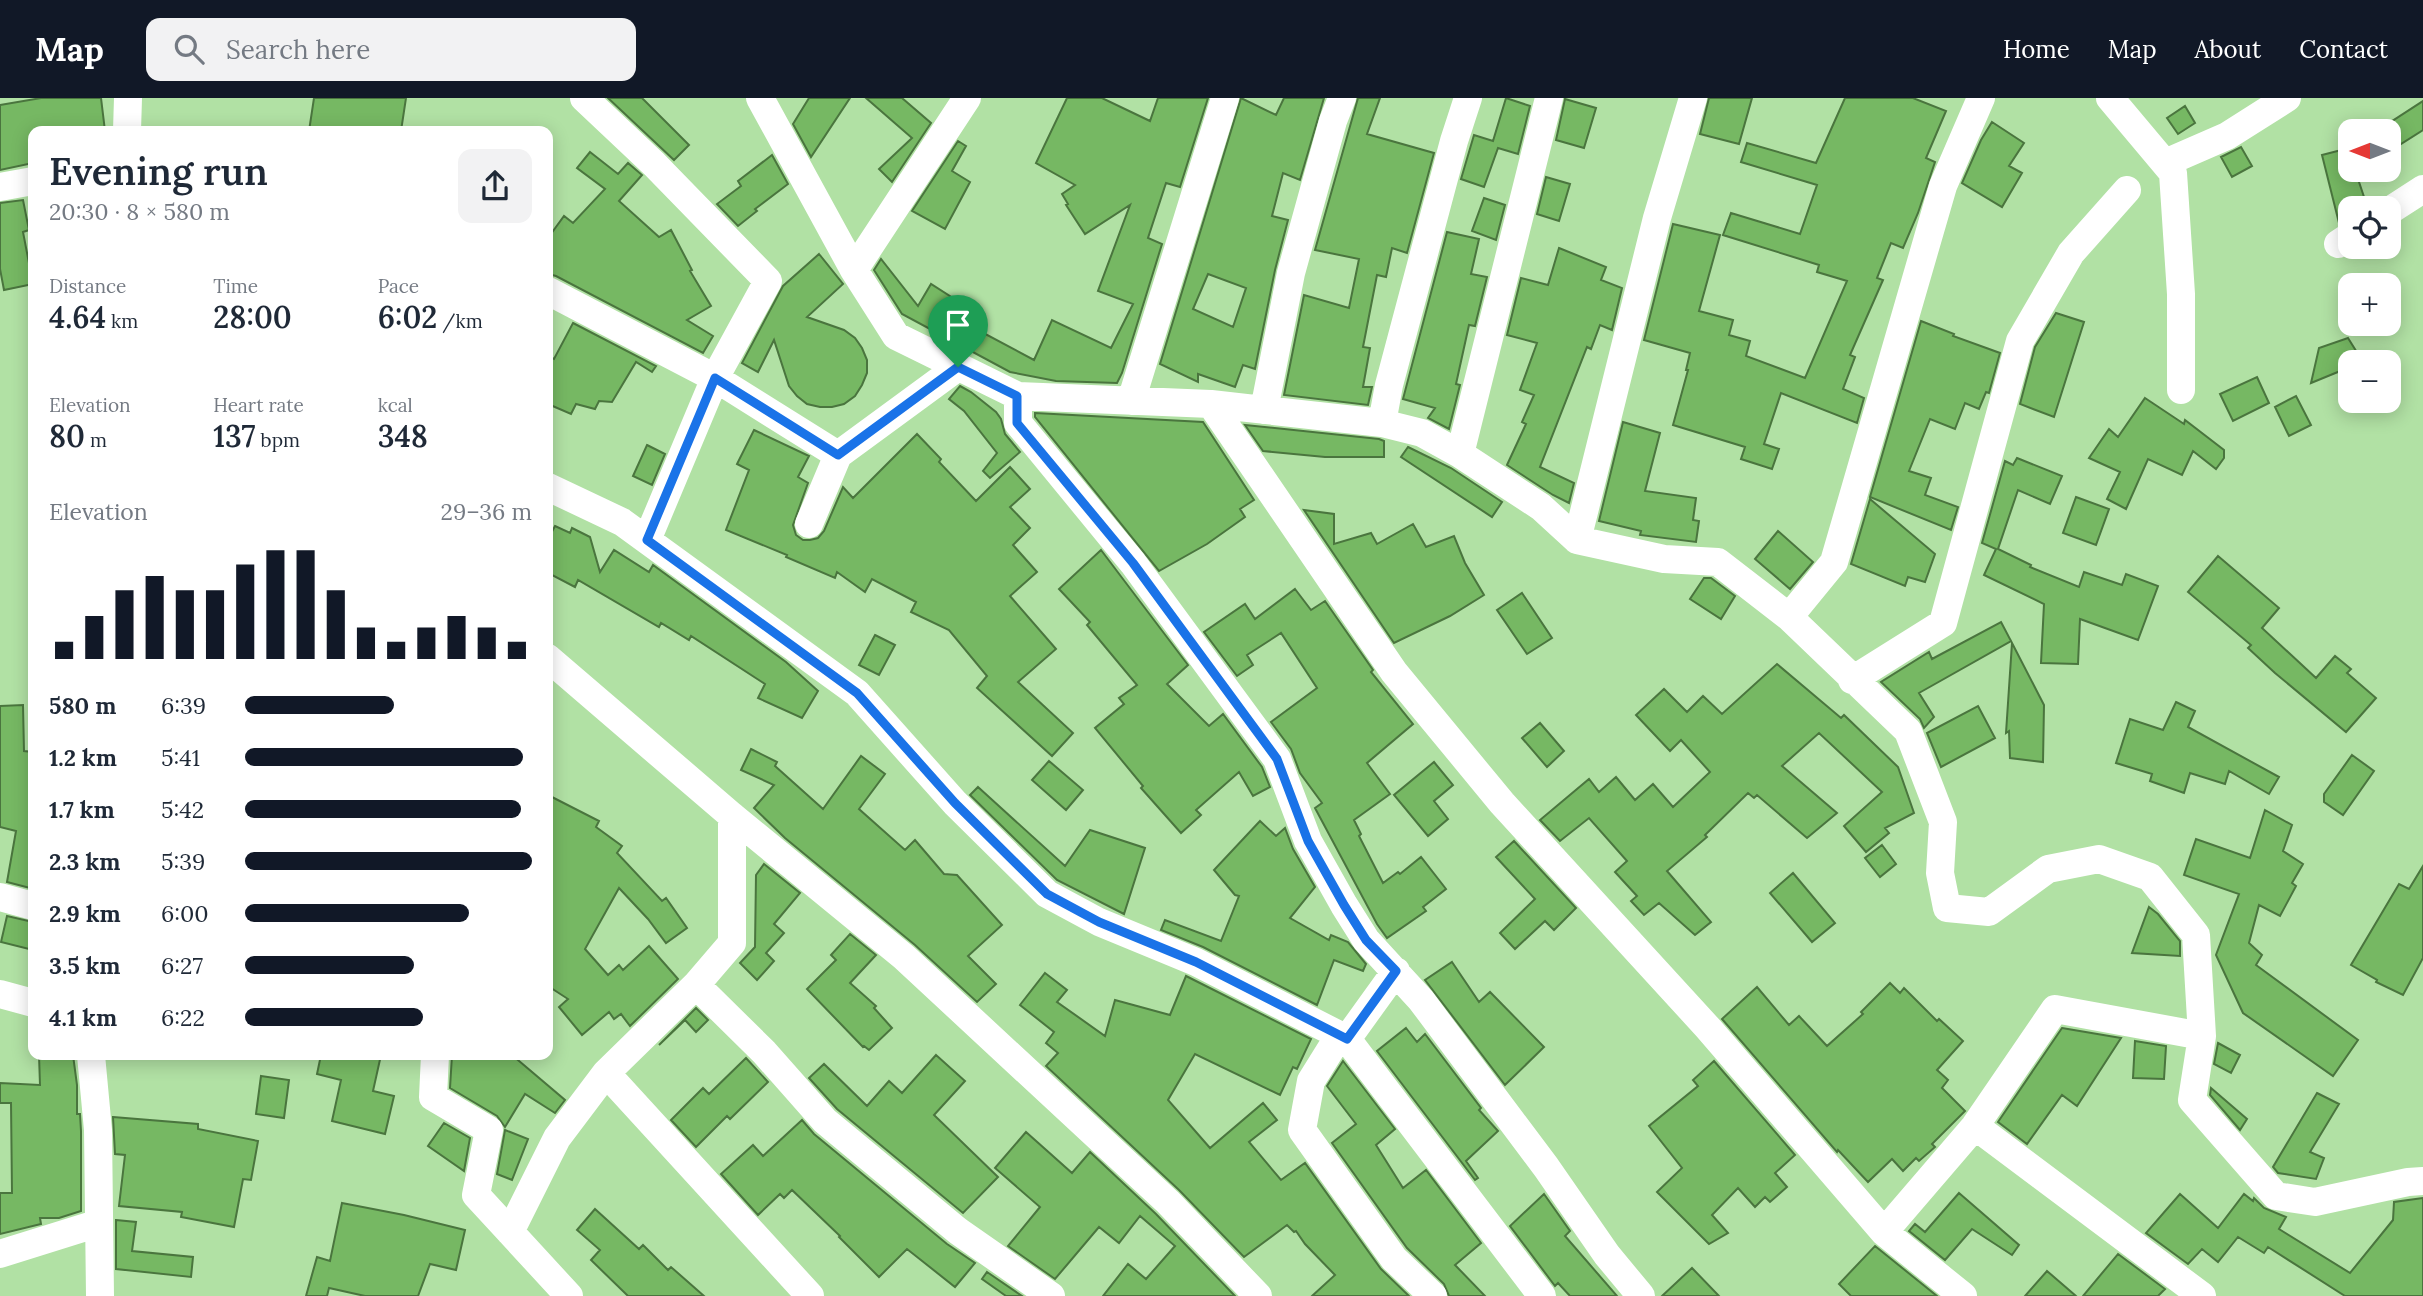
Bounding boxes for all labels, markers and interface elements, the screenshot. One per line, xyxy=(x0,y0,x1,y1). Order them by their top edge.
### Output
search box xyxy=(146,18,636,81)
text: Map xyxy=(35,28,104,70)
icon: search xyxy=(170,30,208,68)
text: Search here xyxy=(226,33,370,66)
text: Home xyxy=(2003,34,2070,65)
text: Map xyxy=(2108,34,2157,65)
text: About xyxy=(2195,34,2261,65)
text: Contact xyxy=(2299,34,2388,65)
north arrow xyxy=(2338,119,2401,182)
map controls xyxy=(2338,119,2401,413)
text: Evening run xyxy=(49,147,268,195)
button: share xyxy=(458,149,532,223)
button: locate xyxy=(2338,196,2401,259)
text: 20:30 · 8 × 580 m xyxy=(49,197,230,226)
button: + xyxy=(2338,273,2401,336)
text: Distance xyxy=(49,274,126,298)
text: Time xyxy=(213,274,258,298)
text: Pace xyxy=(378,274,419,298)
pin xyxy=(928,295,988,367)
text: 4.64 xyxy=(49,298,106,336)
text: 28:00 xyxy=(213,298,292,336)
text: 6:02 xyxy=(378,298,437,336)
icon: arrive xyxy=(939,306,977,344)
text: km xyxy=(106,309,138,333)
text: /km xyxy=(437,309,483,333)
button: − xyxy=(2338,350,2401,413)
text: Elevation xyxy=(49,393,131,417)
text: Heart rate xyxy=(213,393,304,417)
text: kcal xyxy=(378,393,413,417)
text: 80 xyxy=(49,417,85,455)
text: 137 xyxy=(213,417,256,455)
text: 348 xyxy=(378,417,428,455)
text: m xyxy=(85,428,107,452)
text: bpm xyxy=(256,428,300,452)
text: Elevation xyxy=(49,497,148,526)
text: 29–36 m xyxy=(441,497,532,526)
text: 580 m xyxy=(49,691,116,720)
text: 6:39 xyxy=(161,691,206,720)
text: 1.2 km xyxy=(49,743,117,772)
text: 5:41 xyxy=(161,743,200,772)
text: 1.7 km xyxy=(49,795,115,824)
text: 5:42 xyxy=(161,795,204,824)
text: 2.3 km xyxy=(49,847,120,876)
text: 5:39 xyxy=(161,847,205,876)
text: 2.9 km xyxy=(49,899,121,928)
text: 6:00 xyxy=(161,899,209,928)
text: 3.5 km xyxy=(49,951,121,980)
text: 6:27 xyxy=(161,951,203,980)
text: 4.1 km xyxy=(49,1003,117,1032)
text: 6:22 xyxy=(161,1003,205,1032)

